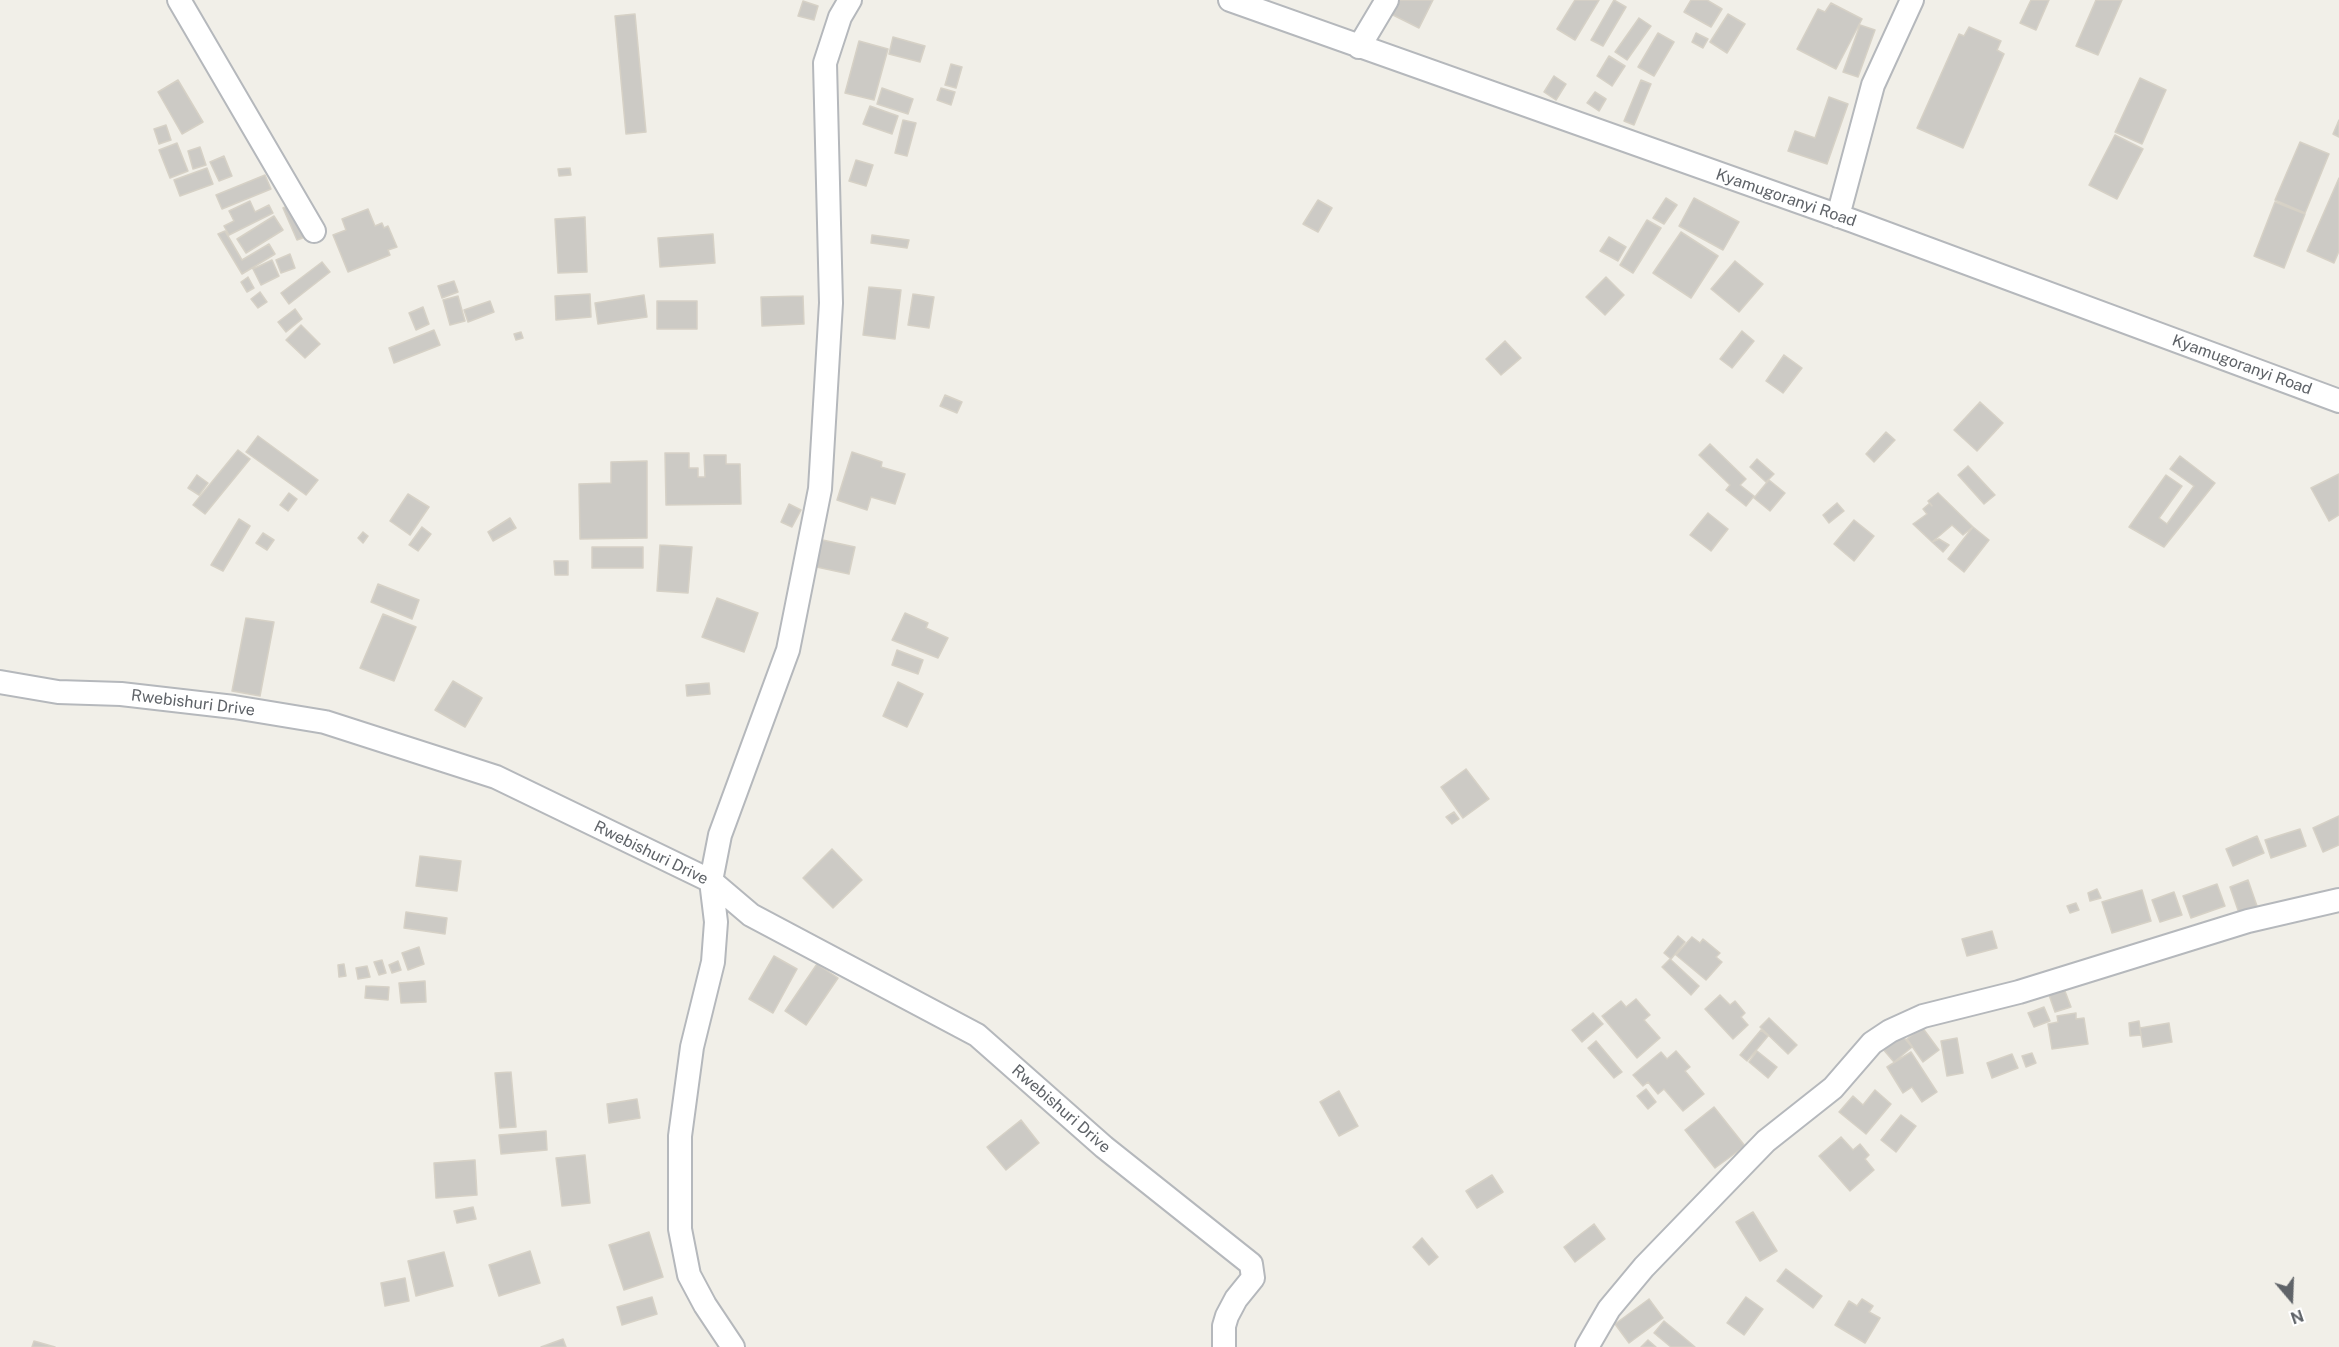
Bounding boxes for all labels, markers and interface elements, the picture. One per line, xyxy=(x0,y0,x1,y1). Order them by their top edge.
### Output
street label: Kyamugoranyi Road xyxy=(1713,165,1859,231)
street label: Kyamugoranyi Road xyxy=(2169,331,2315,399)
street label: Rwebishuri Drive xyxy=(130,686,256,720)
street label: Rwebishuri Drive xyxy=(591,817,711,889)
street label: Rwebishuri Drive xyxy=(1008,1061,1114,1157)
north arrow xyxy=(2261,1269,2321,1329)
text: N xyxy=(2288,1305,2306,1328)

